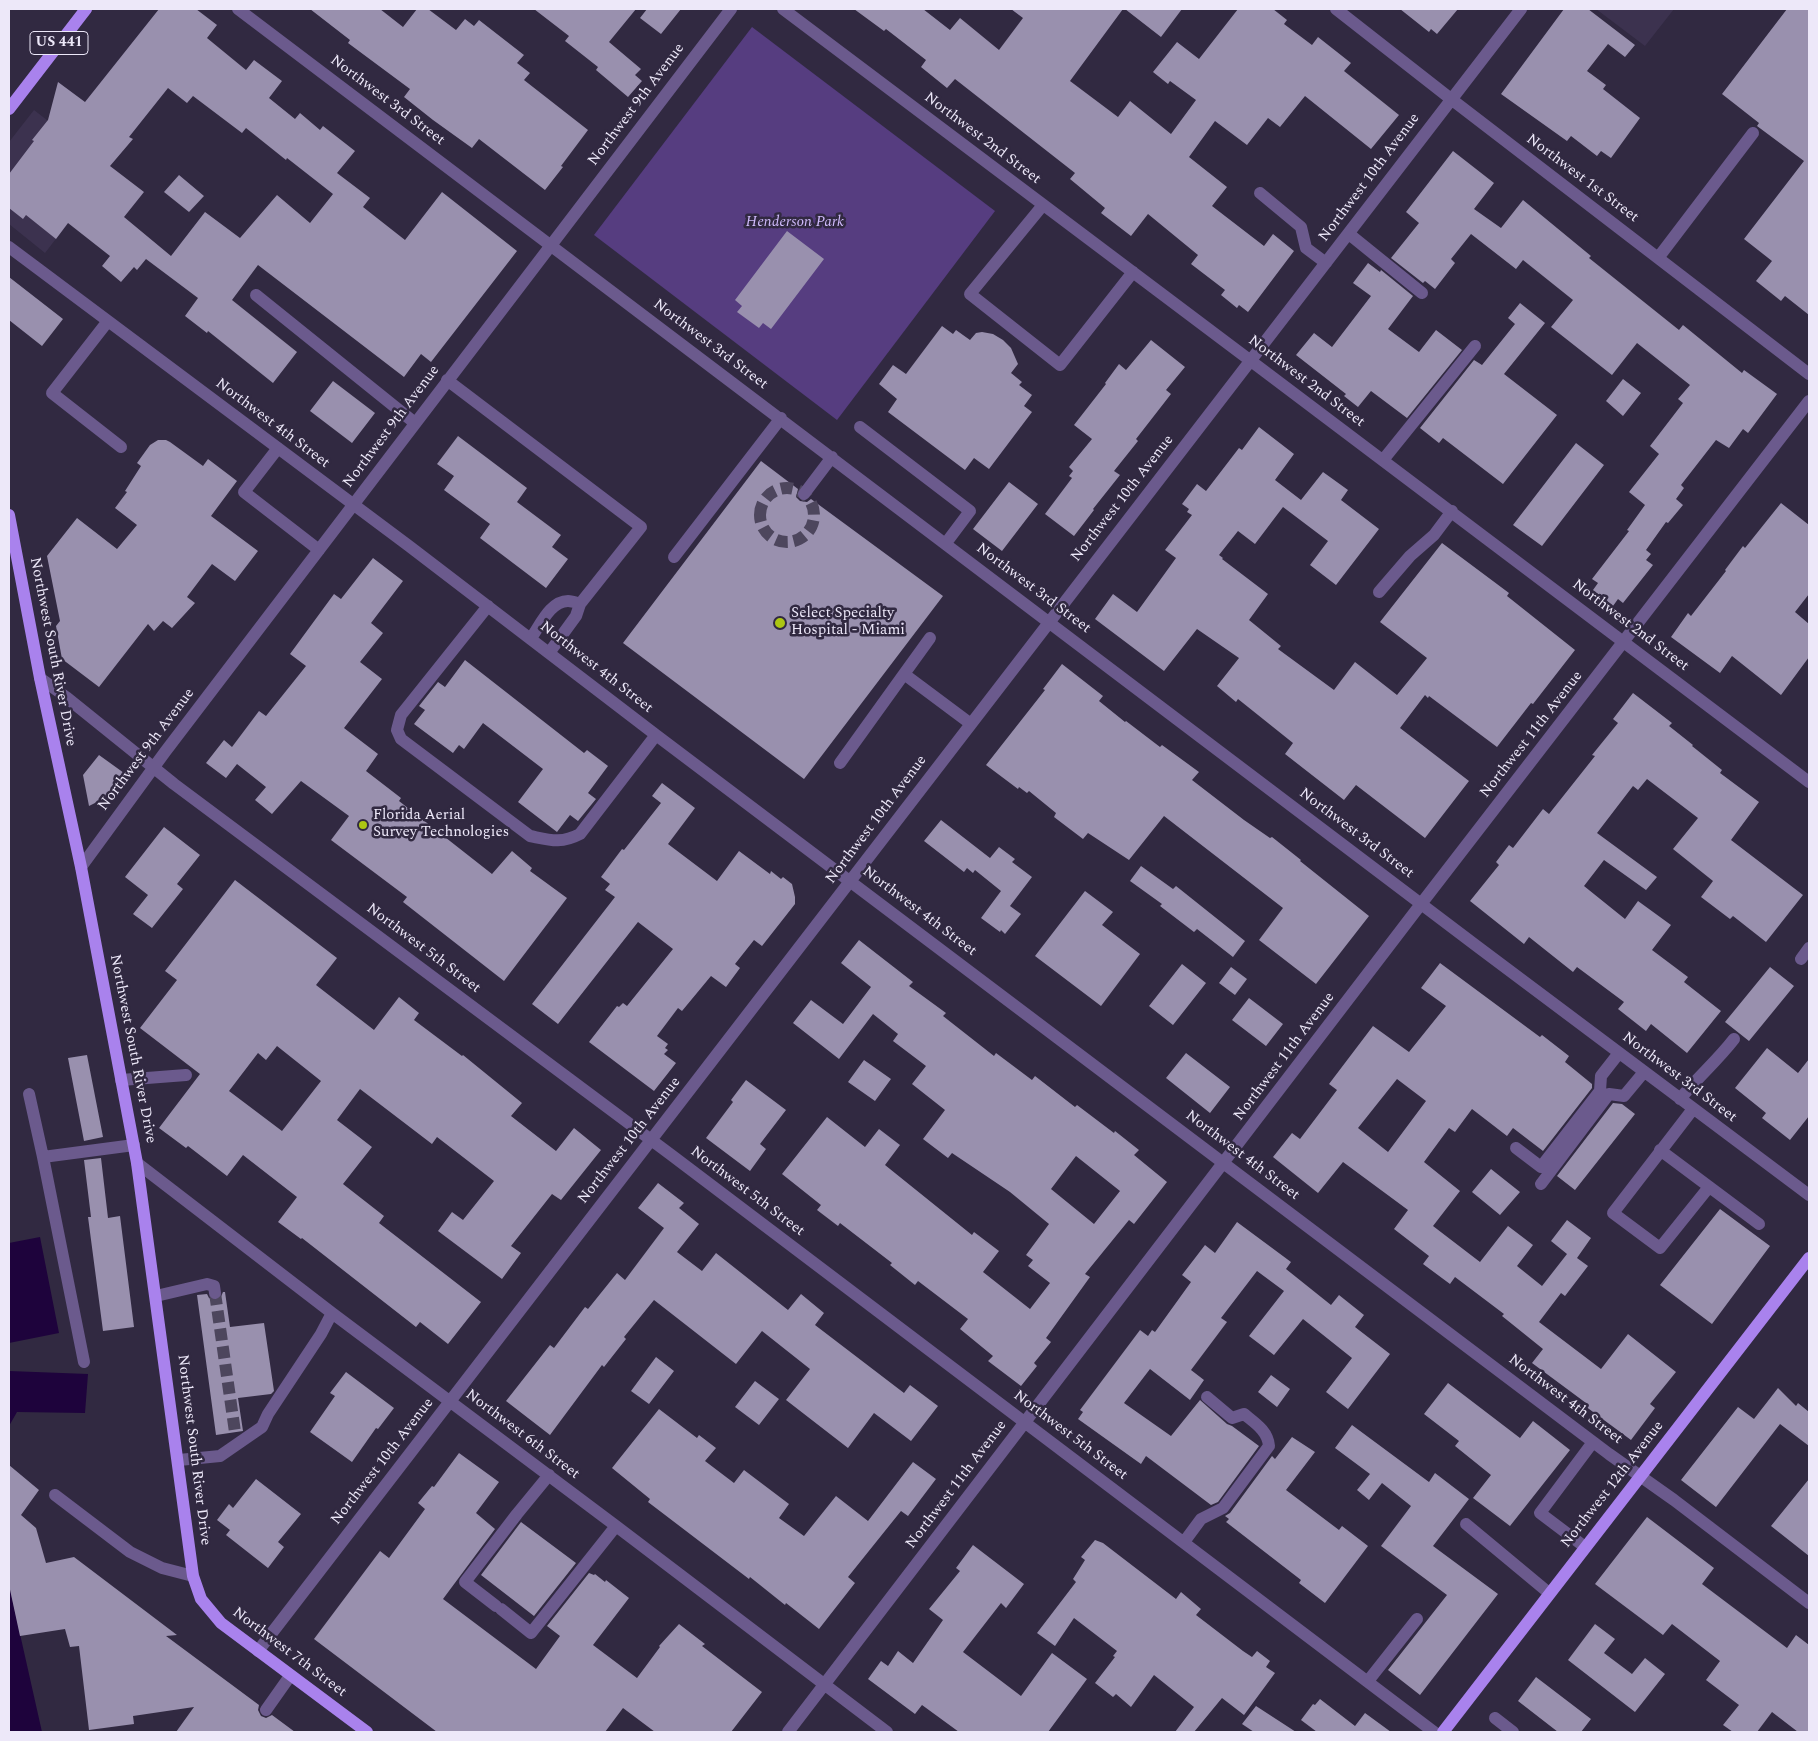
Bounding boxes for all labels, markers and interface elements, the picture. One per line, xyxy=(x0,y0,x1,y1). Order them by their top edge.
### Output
road number: US 441 xyxy=(30,32,88,54)
street label: Northwest 9th Avenue xyxy=(585,40,689,170)
street label: Northwest 3rd Street xyxy=(326,52,448,150)
street label: Northwest 2nd Street xyxy=(920,89,1044,189)
street label: Northwest 10th Avenue xyxy=(1316,110,1424,246)
street label: Northwest 1st Street xyxy=(1522,131,1642,227)
park label: Henderson Park xyxy=(746,214,844,232)
street label: Northwest 3rd Street xyxy=(649,296,771,394)
street label: Northwest 2nd Street xyxy=(1244,332,1368,432)
street label: Northwest 9th Avenue xyxy=(340,362,444,492)
street label: Northwest 4th Street xyxy=(211,375,333,473)
street label: Northwest 10th Avenue xyxy=(1068,432,1178,566)
street label: Northwest 3rd Street xyxy=(972,540,1094,638)
street label: Northwest South River Drive xyxy=(25,556,79,748)
street label: Northwest 2nd Street xyxy=(1568,576,1692,676)
place label: Select Specialty Hospital - Miami xyxy=(791,605,905,640)
marker: Select Specialty Hospital - Miami xyxy=(773,616,787,630)
street label: Northwest 4th Street xyxy=(536,618,656,718)
street label: Northwest 11th Avenue xyxy=(1477,668,1587,802)
street label: Northwest 9th Avenue xyxy=(95,685,199,815)
street label: Northwest 10th Avenue xyxy=(823,752,931,888)
street label: Northwest 3rd Street xyxy=(1295,785,1417,883)
place label: Florida Aerial Survey Technologies xyxy=(373,807,509,842)
marker: Florida Aerial Survey Technologies xyxy=(357,819,369,831)
street label: Northwest 4th Street xyxy=(858,863,980,961)
street label: Northwest 5th Street xyxy=(362,900,484,998)
street label: Northwest South River Drive xyxy=(105,953,159,1145)
street label: Northwest 11th Avenue xyxy=(1231,989,1339,1125)
street label: Northwest 3rd Street xyxy=(1618,1029,1740,1127)
street label: Northwest 10th Avenue xyxy=(575,1074,685,1208)
street label: Northwest 4th Street xyxy=(1181,1107,1303,1205)
street label: Northwest 5th Street xyxy=(686,1143,808,1241)
street label: Northwest 4th Street xyxy=(1504,1351,1626,1449)
street label: Northwest South River Drive xyxy=(172,1354,214,1546)
street label: Northwest 6th Street xyxy=(461,1386,583,1484)
street label: Northwest 5th Street xyxy=(1009,1387,1131,1485)
street label: Northwest 10th Avenue xyxy=(328,1395,438,1529)
street label: Northwest 11th Avenue xyxy=(903,1417,1011,1553)
street label: Northwest 12th Avenue xyxy=(1558,1418,1668,1552)
street label: Northwest 7th Street xyxy=(228,1604,350,1702)

